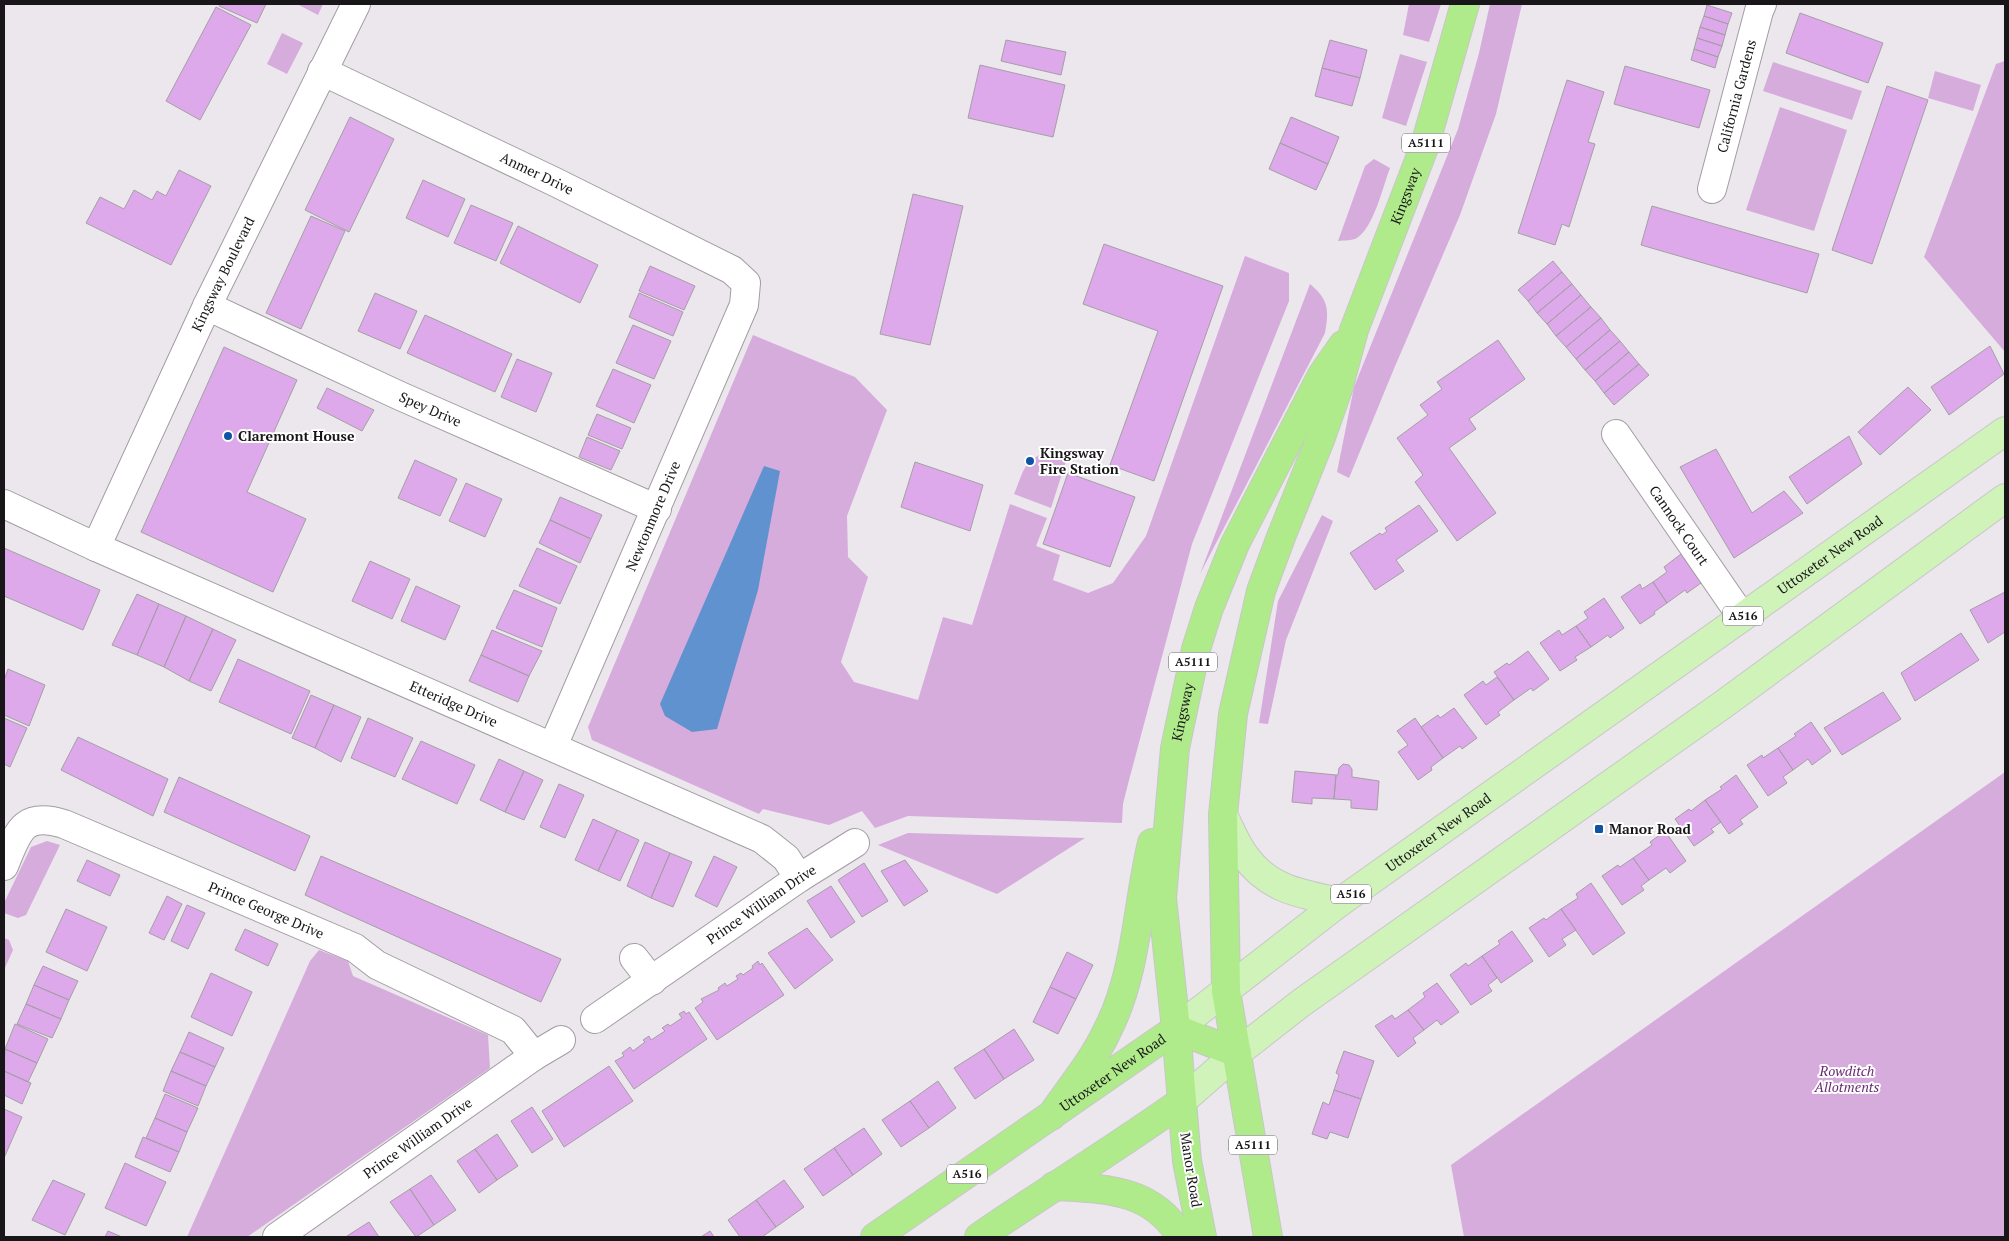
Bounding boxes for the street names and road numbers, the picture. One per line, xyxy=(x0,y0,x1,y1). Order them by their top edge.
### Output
street label: California Gardens xyxy=(1712,37,1760,155)
road number: A5111 xyxy=(1402,134,1450,152)
street label: Anmer Drive xyxy=(497,147,577,199)
street label: Kingsway xyxy=(1385,164,1425,227)
street label: Kingsway Boulevard xyxy=(187,213,259,334)
street label: Spey Drive xyxy=(396,387,465,431)
street label: Newtonmore Drive xyxy=(621,458,684,574)
street label: Cannock Court xyxy=(1645,482,1714,569)
street label: Uttoxeter New Road xyxy=(1773,511,1886,598)
road number: A516 xyxy=(1723,606,1763,626)
road number: A5111 xyxy=(1169,652,1217,672)
street label: Etteridge Drive xyxy=(407,676,501,731)
street label: Kingsway xyxy=(1167,680,1198,743)
street label: Uttoxeter New Road xyxy=(1382,788,1495,876)
street label: Prince William Drive xyxy=(702,860,819,948)
street label: Prince George Drive xyxy=(206,877,327,943)
road number: A516 xyxy=(1331,884,1371,904)
street label: Uttoxeter New Road xyxy=(1056,1029,1169,1116)
street label: Prince William Drive xyxy=(359,1093,476,1182)
street label: Manor Road xyxy=(1176,1131,1207,1209)
road number: A5111 xyxy=(1229,1136,1277,1154)
road number: A516 xyxy=(947,1164,987,1184)

